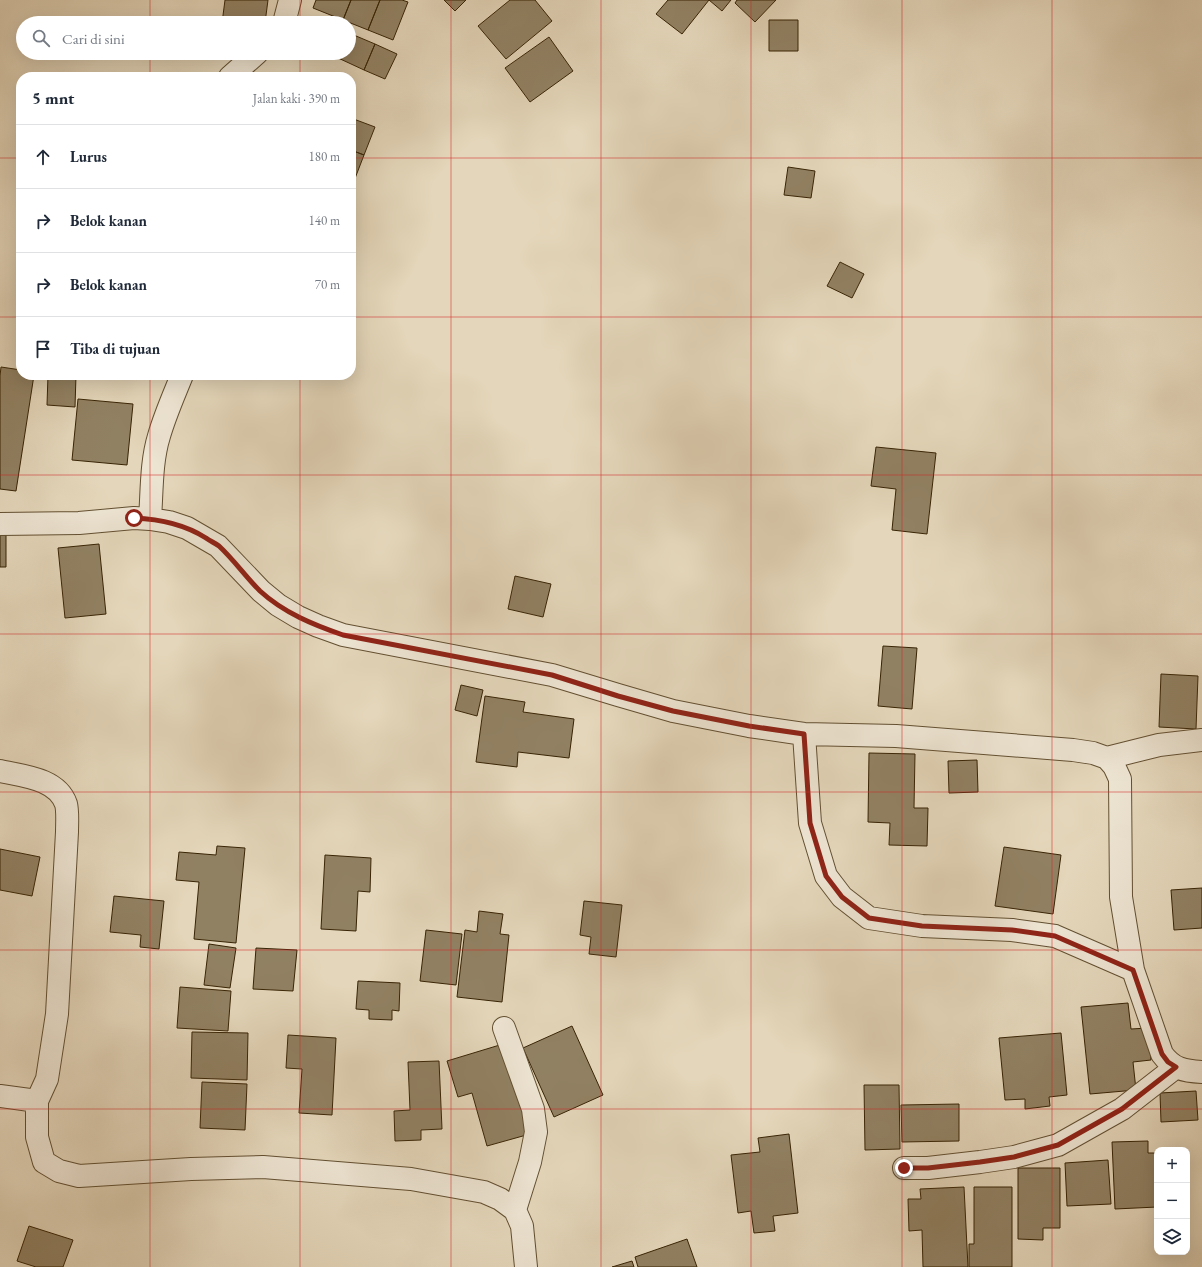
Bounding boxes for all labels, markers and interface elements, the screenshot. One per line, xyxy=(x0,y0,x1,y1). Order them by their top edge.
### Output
search box xyxy=(16,16,356,60)
icon: search xyxy=(30,27,52,49)
text: Cari di sini xyxy=(62,29,125,48)
text: 5 mnt xyxy=(32,87,74,109)
text: Jalan kaki · 390 m xyxy=(253,90,340,107)
icon: ahead xyxy=(32,146,54,168)
text: Lurus xyxy=(70,147,107,166)
text: 180 m xyxy=(309,148,340,165)
icon: right xyxy=(32,210,54,232)
text: Belok kanan xyxy=(70,211,147,230)
text: 140 m xyxy=(309,212,340,229)
icon: right xyxy=(32,274,54,296)
text: Belok kanan xyxy=(70,275,147,294)
text: 70 m xyxy=(315,276,340,293)
icon: arrive xyxy=(32,338,54,360)
text: Tiba di tujuan xyxy=(70,339,160,358)
route start xyxy=(125,509,143,527)
map controls xyxy=(1154,1147,1190,1255)
button: + xyxy=(1154,1147,1190,1183)
route end xyxy=(895,1159,913,1177)
button: − xyxy=(1154,1183,1190,1219)
button: layers xyxy=(1154,1219,1190,1255)

